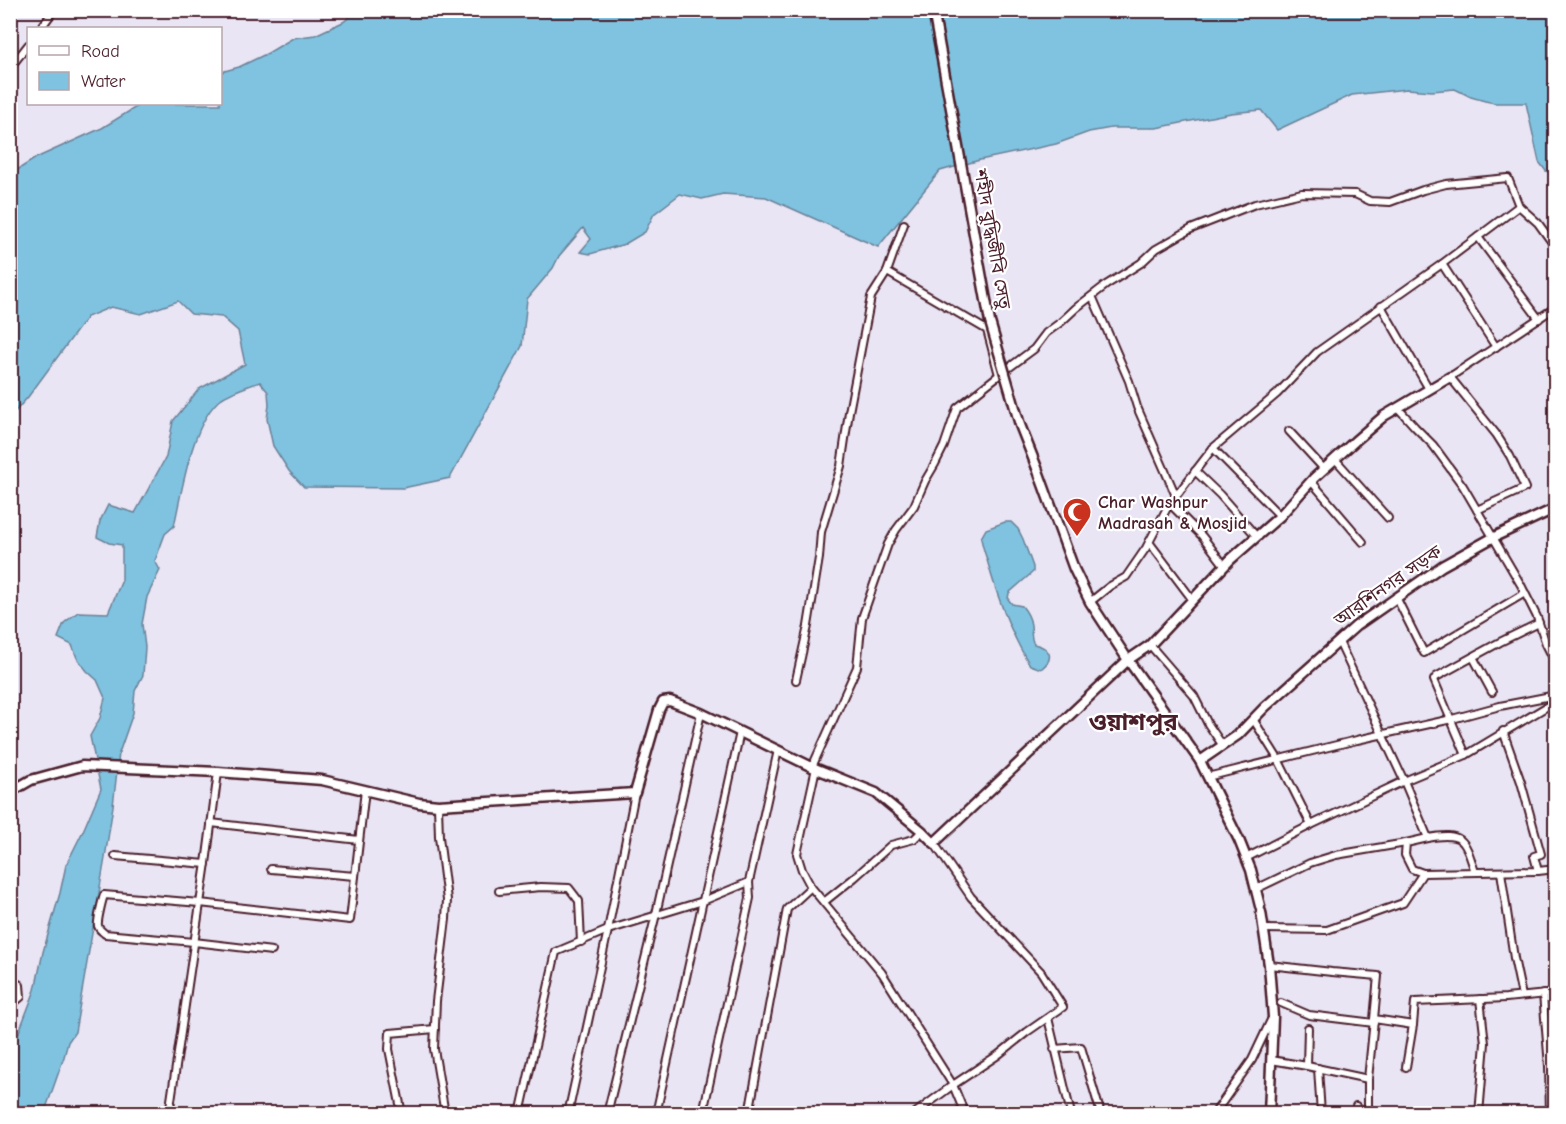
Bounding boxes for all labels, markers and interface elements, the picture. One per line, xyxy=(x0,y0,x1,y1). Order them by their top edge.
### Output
legend xyxy=(27,27,222,105)
text: Road xyxy=(81,41,120,62)
text: Water xyxy=(81,71,126,92)
street label: শহীদ বুদ্ধিজীবি সেতু xyxy=(969,166,1015,311)
place label: Char Washpur Madrasah & Mosjid xyxy=(1098,492,1247,534)
mosque icon: Char Washpur Madrasah & Mosjid xyxy=(1061,496,1093,538)
street label: আরশিনগর সড়ক xyxy=(1329,541,1446,631)
district label: ওয়াশপুর xyxy=(1088,708,1178,736)

